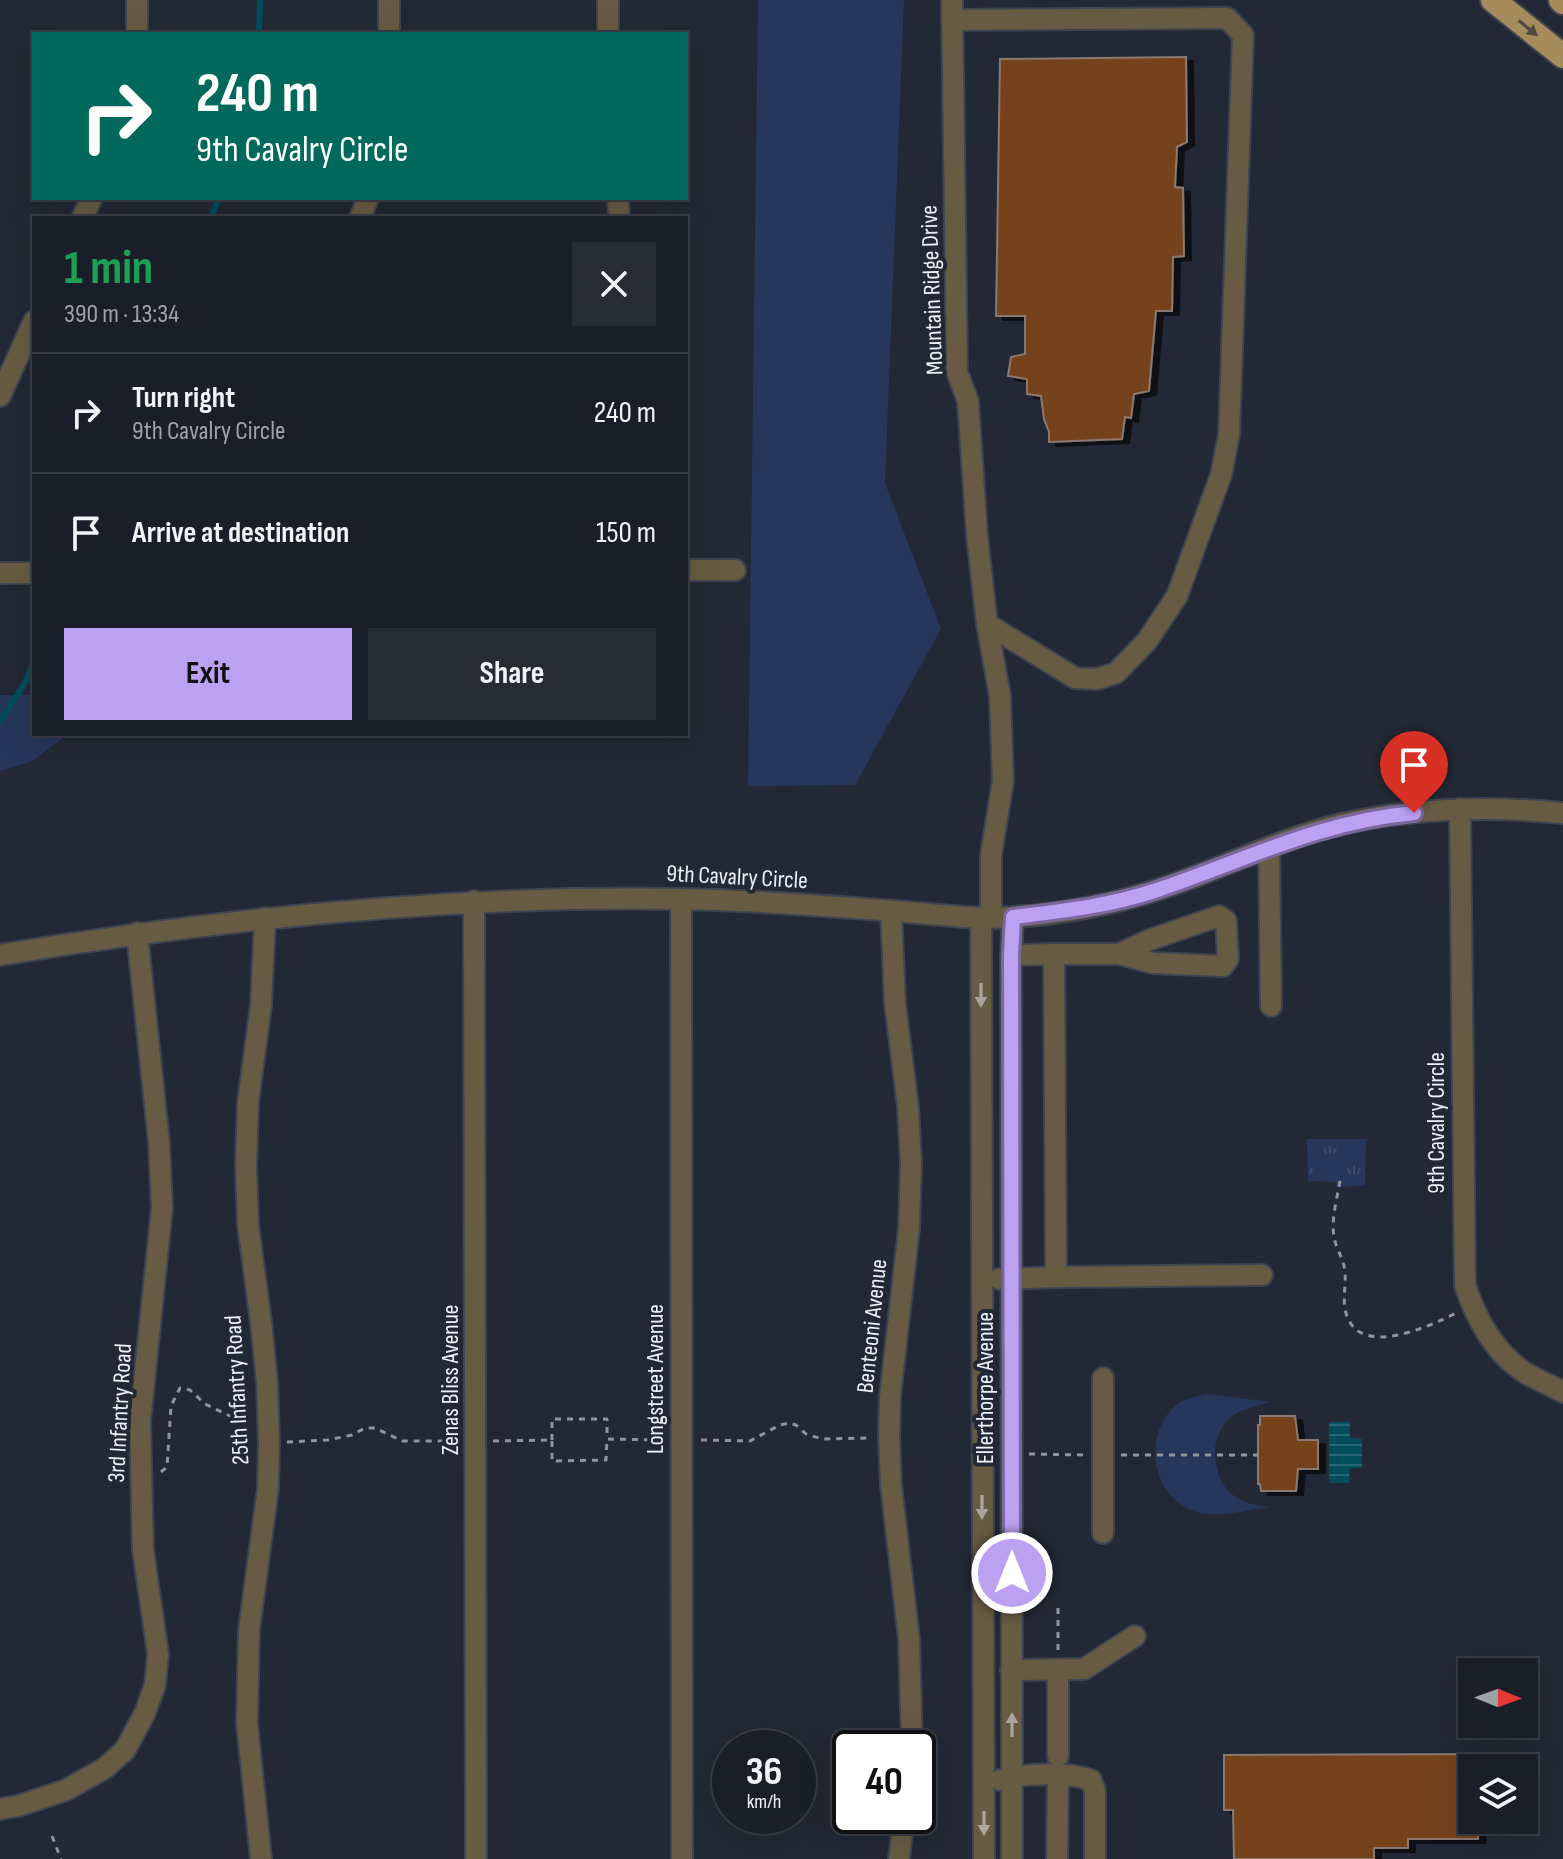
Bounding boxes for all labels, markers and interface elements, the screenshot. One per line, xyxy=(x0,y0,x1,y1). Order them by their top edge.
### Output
one-way arrow xyxy=(1518,20,1538,36)
text: 240 m xyxy=(196,61,319,128)
icon: right xyxy=(64,64,168,168)
text: 9th Cavalry Circle xyxy=(196,129,408,172)
street label: Mountain Ridge Drive xyxy=(915,204,949,376)
text: 1 min xyxy=(64,240,153,297)
button: close xyxy=(572,242,656,326)
text: 390 m · 13:34 xyxy=(64,299,179,330)
text: Turn right xyxy=(132,380,235,416)
icon: right xyxy=(64,391,108,435)
text: 240 m xyxy=(594,395,656,431)
text: 9th Cavalry Circle xyxy=(132,416,285,447)
icon: arrive xyxy=(64,511,108,555)
text: Arrive at destination xyxy=(132,515,349,551)
text: 150 m xyxy=(596,515,656,551)
button: Exit xyxy=(64,628,352,720)
button: Share xyxy=(368,628,656,720)
pin xyxy=(1380,731,1448,813)
icon: arrive xyxy=(1392,743,1436,787)
street label: 9th Cavalry Circle xyxy=(666,859,808,895)
one-way arrow xyxy=(975,983,987,1008)
street label: 9th Cavalry Circle xyxy=(1422,1052,1451,1194)
street label: Benteoni Avenue xyxy=(851,1257,893,1395)
street label: Longstreet Avenue xyxy=(641,1304,670,1454)
street label: Zenas Bliss Avenue xyxy=(436,1305,465,1455)
street label: Ellerthorpe Avenue xyxy=(971,1312,1000,1464)
street label: 25th Infantry Road xyxy=(219,1314,255,1466)
street label: 3rd Infantry Road xyxy=(102,1343,138,1483)
one-way arrow xyxy=(976,1495,989,1520)
position arrow xyxy=(970,1531,1054,1615)
north arrow xyxy=(1458,1658,1538,1738)
map controls xyxy=(1458,1658,1538,1834)
one-way arrow xyxy=(1006,1712,1018,1737)
speed limit sign: 40 xyxy=(832,1730,936,1834)
text: 36 xyxy=(746,1748,782,1796)
button: layers xyxy=(1458,1754,1538,1834)
text: km/h xyxy=(747,1790,781,1814)
one-way arrow xyxy=(978,1811,990,1836)

